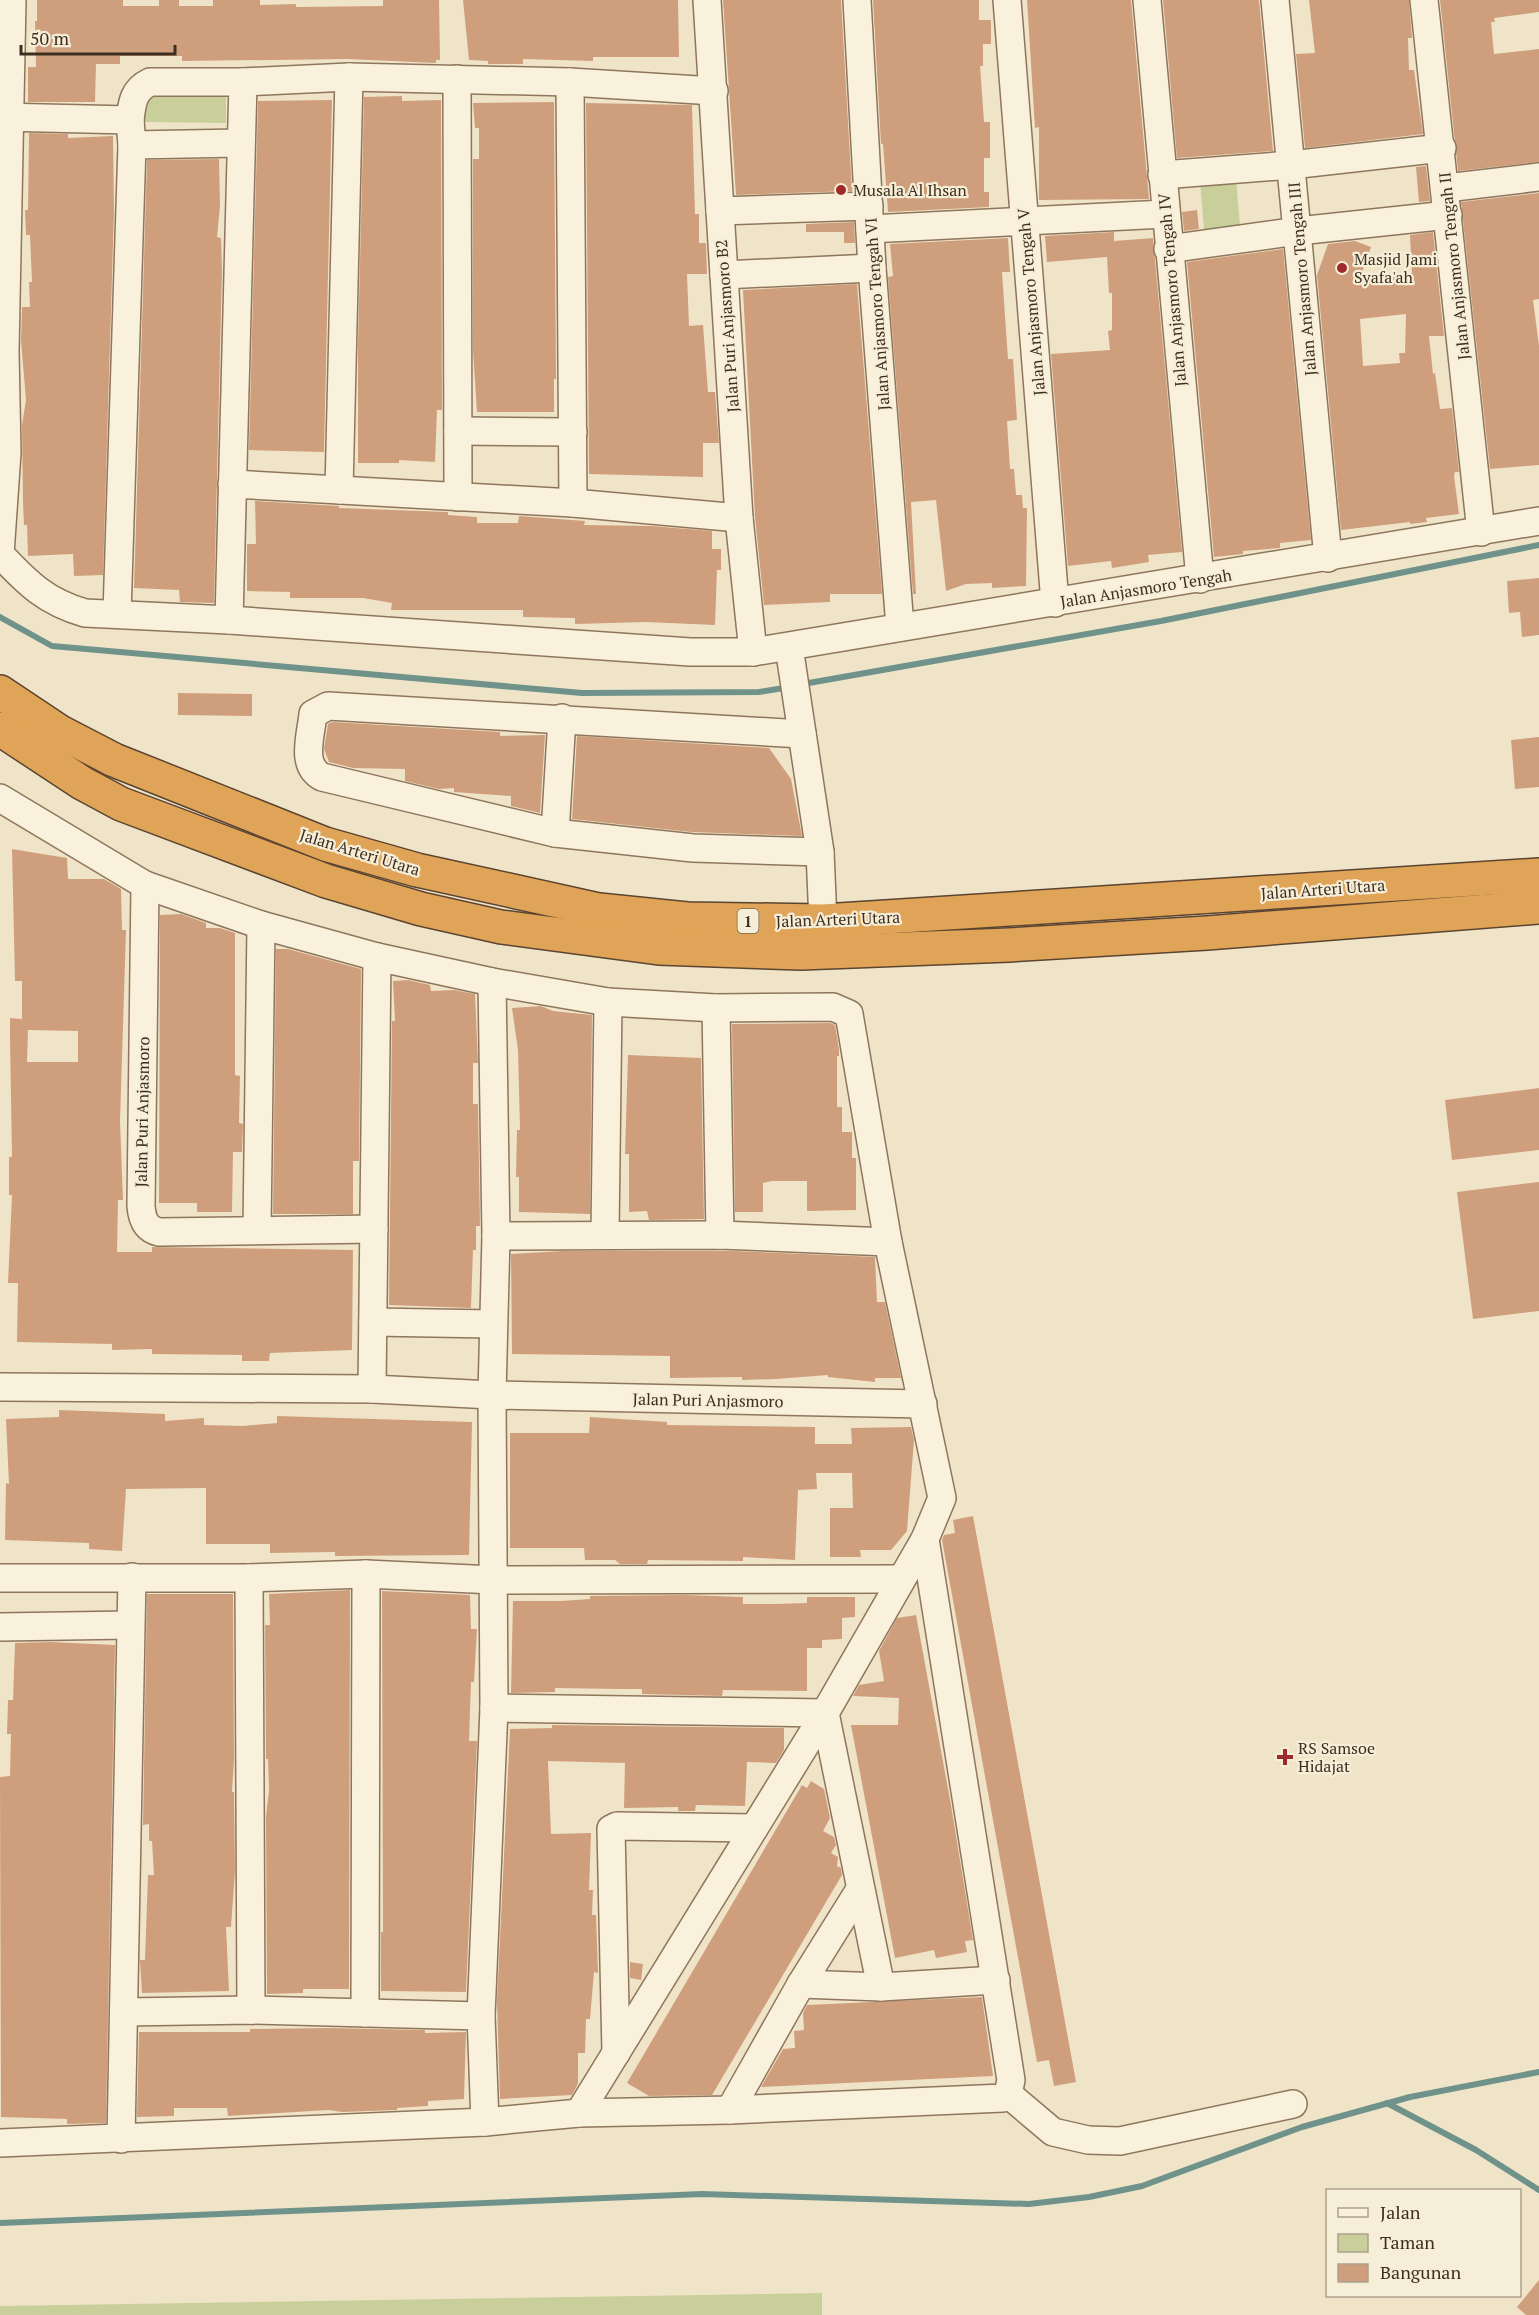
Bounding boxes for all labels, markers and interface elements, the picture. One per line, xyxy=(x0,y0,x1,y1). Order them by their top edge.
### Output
scale bar xyxy=(21,18,176,56)
text: 50 m xyxy=(30,26,70,50)
street label: Jalan Anjasmoro Tengah II xyxy=(1433,171,1475,361)
place label: Musala Al Ihsan xyxy=(853,179,967,201)
street label: Jalan Anjasmoro Tengah III xyxy=(1283,181,1321,377)
marker: Musala Al Ihsan xyxy=(834,183,848,197)
street label: Jalan Anjasmoro Tengah IV xyxy=(1153,192,1191,388)
street label: Jalan Anjasmoro Tengah V xyxy=(1012,207,1050,397)
street label: Jalan Anjasmoro Tengah VI xyxy=(859,217,895,411)
street label: Jalan Puri Anjasmoro B2 xyxy=(710,239,744,413)
place label: Masjid Jami Syafa'ah xyxy=(1354,248,1437,288)
marker: Masjid Jami Syafa'ah xyxy=(1335,261,1349,275)
street label: Jalan Anjasmoro Tengah xyxy=(1059,563,1234,612)
street label: Jalan Arteri Utara xyxy=(297,823,423,881)
street label: Jalan Arteri Utara xyxy=(1260,874,1386,904)
street label: Jalan Arteri Utara xyxy=(775,906,901,932)
road number: 1 xyxy=(738,909,758,933)
street label: Jalan Puri Anjasmoro xyxy=(130,1036,154,1188)
street label: Jalan Puri Anjasmoro xyxy=(632,1388,784,1412)
place label: RS Samsoe Hidajat xyxy=(1298,1737,1375,1777)
marker: RS Samsoe Hidajat xyxy=(1276,1748,1294,1766)
legend xyxy=(1326,2189,1521,2297)
text: Jalan xyxy=(1380,2200,1421,2224)
text: Taman xyxy=(1380,2230,1435,2254)
text: Bangunan xyxy=(1380,2260,1461,2284)

